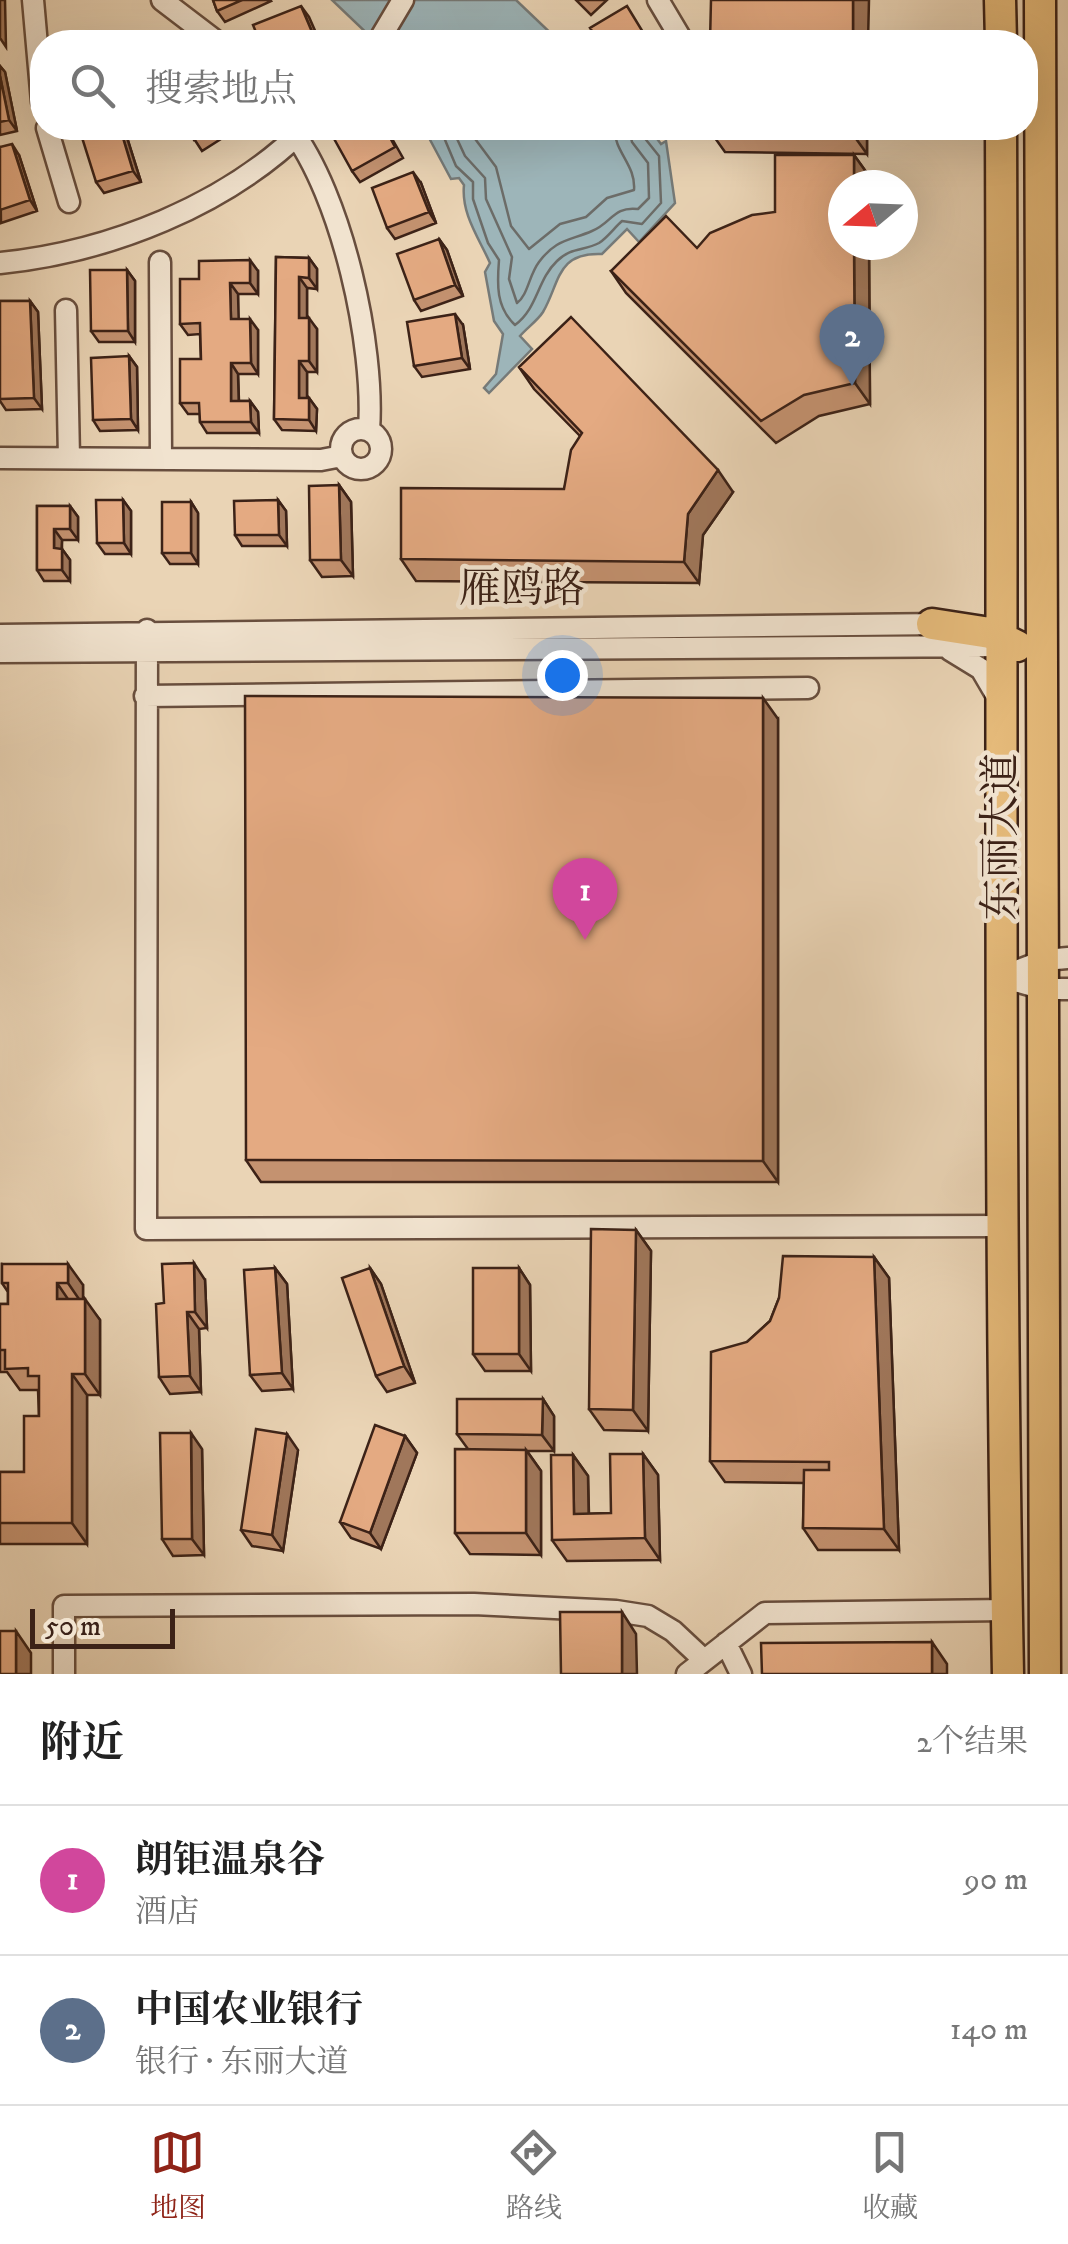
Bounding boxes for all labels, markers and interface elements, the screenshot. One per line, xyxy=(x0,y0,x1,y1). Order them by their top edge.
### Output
search box xyxy=(30,30,1038,140)
icon: search xyxy=(65,58,120,113)
text: 搜索地点 xyxy=(145,66,297,114)
north arrow xyxy=(828,170,918,260)
pin: 2 xyxy=(820,304,884,386)
street label: 雁鸥路 xyxy=(459,564,585,616)
your location xyxy=(537,650,588,701)
street label: 东丽大道 xyxy=(976,753,1028,921)
pin: 1 xyxy=(552,858,618,940)
scale bar xyxy=(30,1604,175,1648)
text: 50 m xyxy=(45,1609,101,1644)
text: 附近 xyxy=(40,1718,124,1770)
text: 2个结果 xyxy=(916,1723,1028,1763)
text: 朗钜温泉谷 xyxy=(135,1837,325,1885)
text: 1 xyxy=(67,1860,78,1900)
text: 90 m xyxy=(964,1860,1028,1900)
text: 酒店 xyxy=(135,1893,199,1933)
text: 中国农业银行 xyxy=(135,1987,363,2035)
text: 2 xyxy=(65,2010,80,2050)
text: 140 m xyxy=(950,2010,1028,2050)
text: 银行 · 东丽大道 xyxy=(135,2043,348,2083)
tab: 地图 xyxy=(150,2125,206,2226)
tab: 路线 xyxy=(506,2125,562,2226)
tab: 收藏 xyxy=(862,2125,918,2226)

